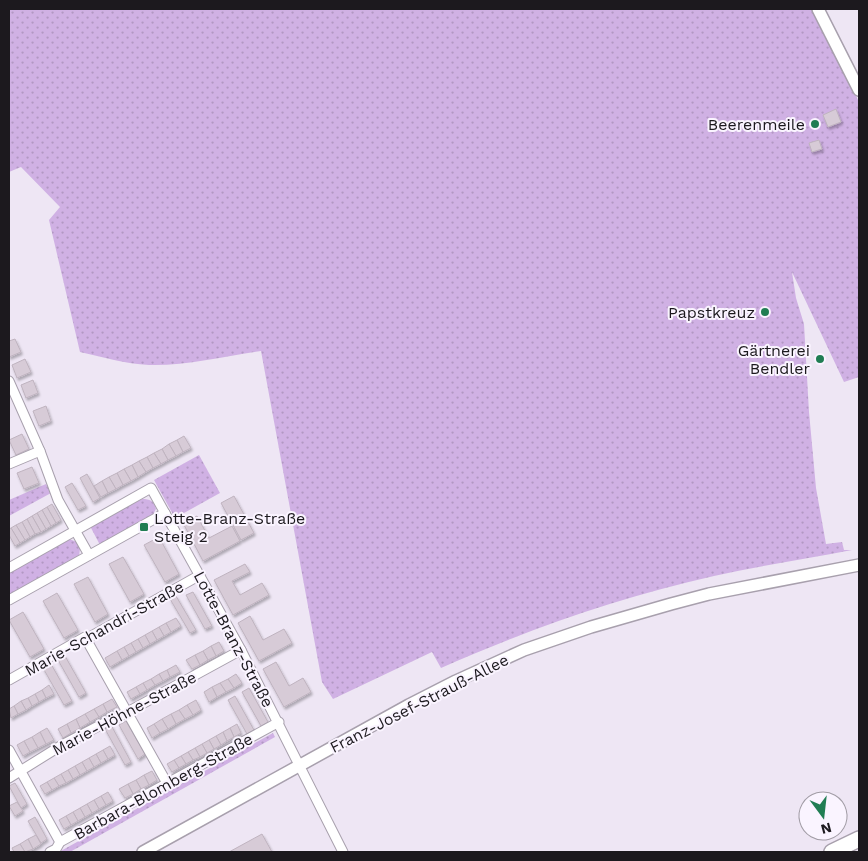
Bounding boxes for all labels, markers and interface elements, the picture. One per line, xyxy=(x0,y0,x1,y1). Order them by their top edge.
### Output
place label: Beerenmeile xyxy=(708,115,805,134)
marker: Beerenmeile xyxy=(809,118,821,130)
place label: Papstkreuz xyxy=(668,303,755,322)
marker: Papstkreuz xyxy=(759,306,771,318)
place label: Gärtnerei Bendler xyxy=(738,341,810,378)
marker: Gärtnerei Bendler xyxy=(814,353,826,365)
place label: Lotte-Branz-Straße Steig 2 xyxy=(154,509,305,546)
marker: Lotte-Branz-Straße Steig 2 xyxy=(138,521,150,533)
street label: Lotte-Branz-Straße xyxy=(190,568,277,710)
street label: Marie-Schandri-Straße xyxy=(22,577,187,680)
street label: Franz-Josef-Strauß-Allee xyxy=(327,650,512,757)
street label: Marie-Höhne-Straße xyxy=(49,667,199,759)
street label: Barbara-Blomberg-Straße xyxy=(70,729,256,844)
north arrow xyxy=(798,791,848,841)
text: N xyxy=(819,819,833,838)

